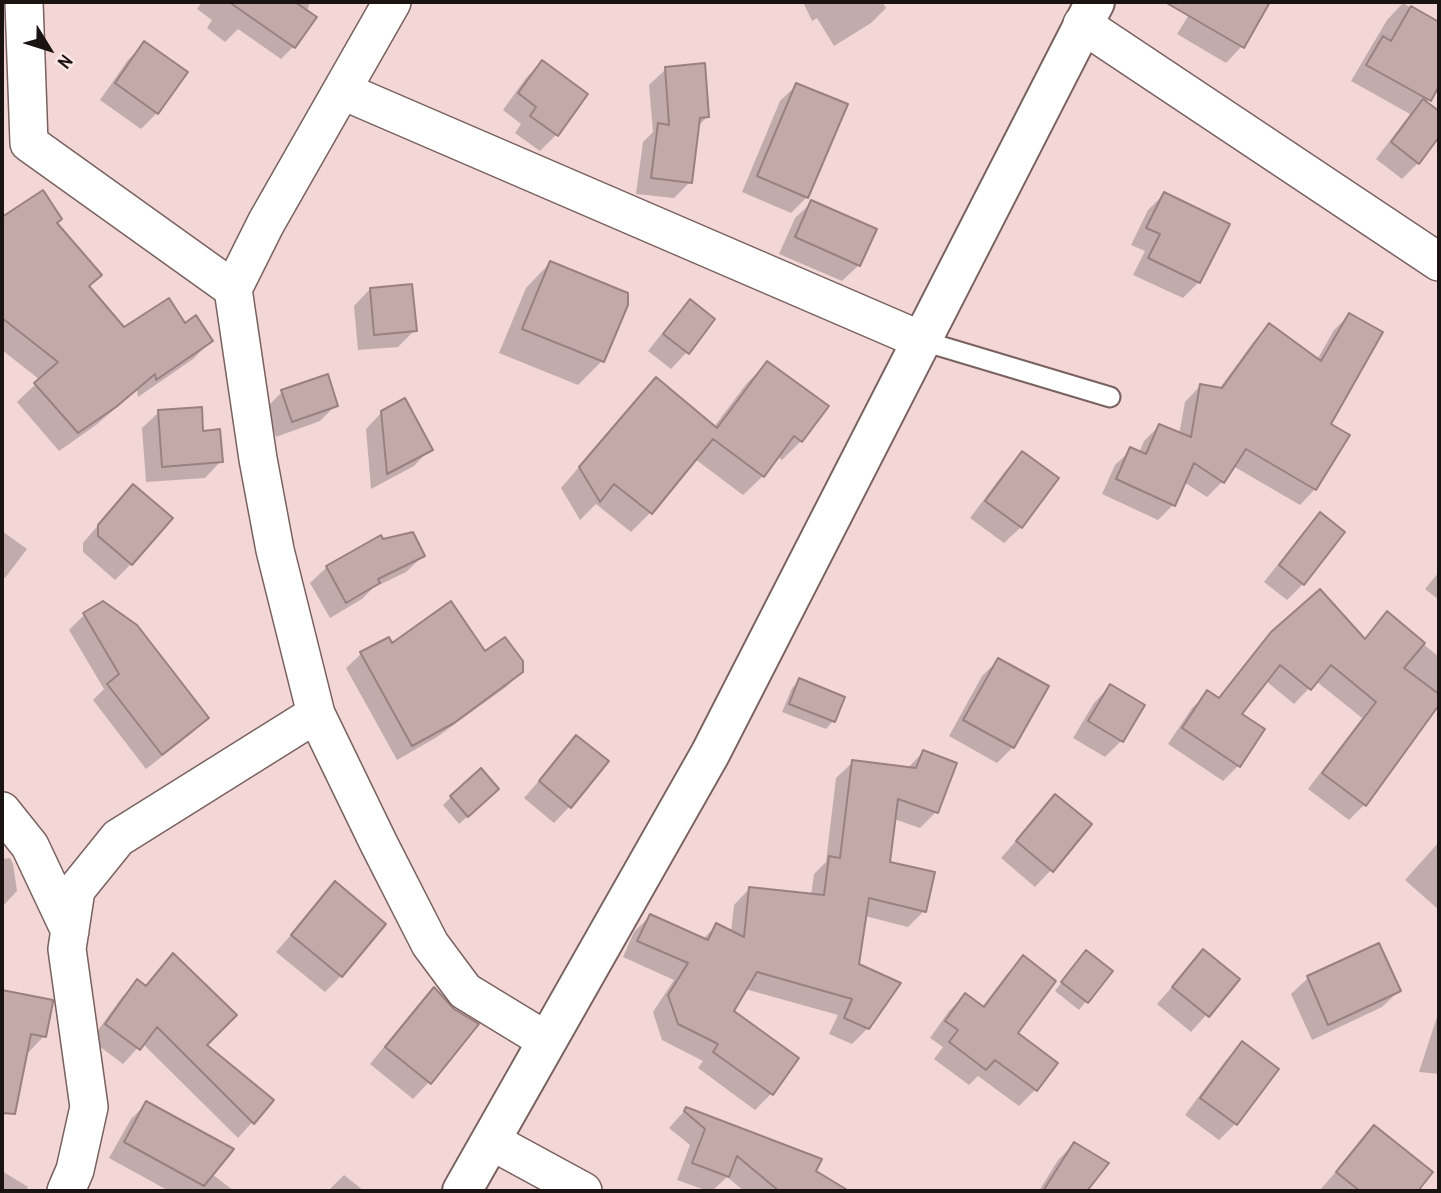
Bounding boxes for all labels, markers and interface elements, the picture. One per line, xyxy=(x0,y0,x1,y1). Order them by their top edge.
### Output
north arrow xyxy=(14,14,84,84)
text: N xyxy=(52,49,79,74)

